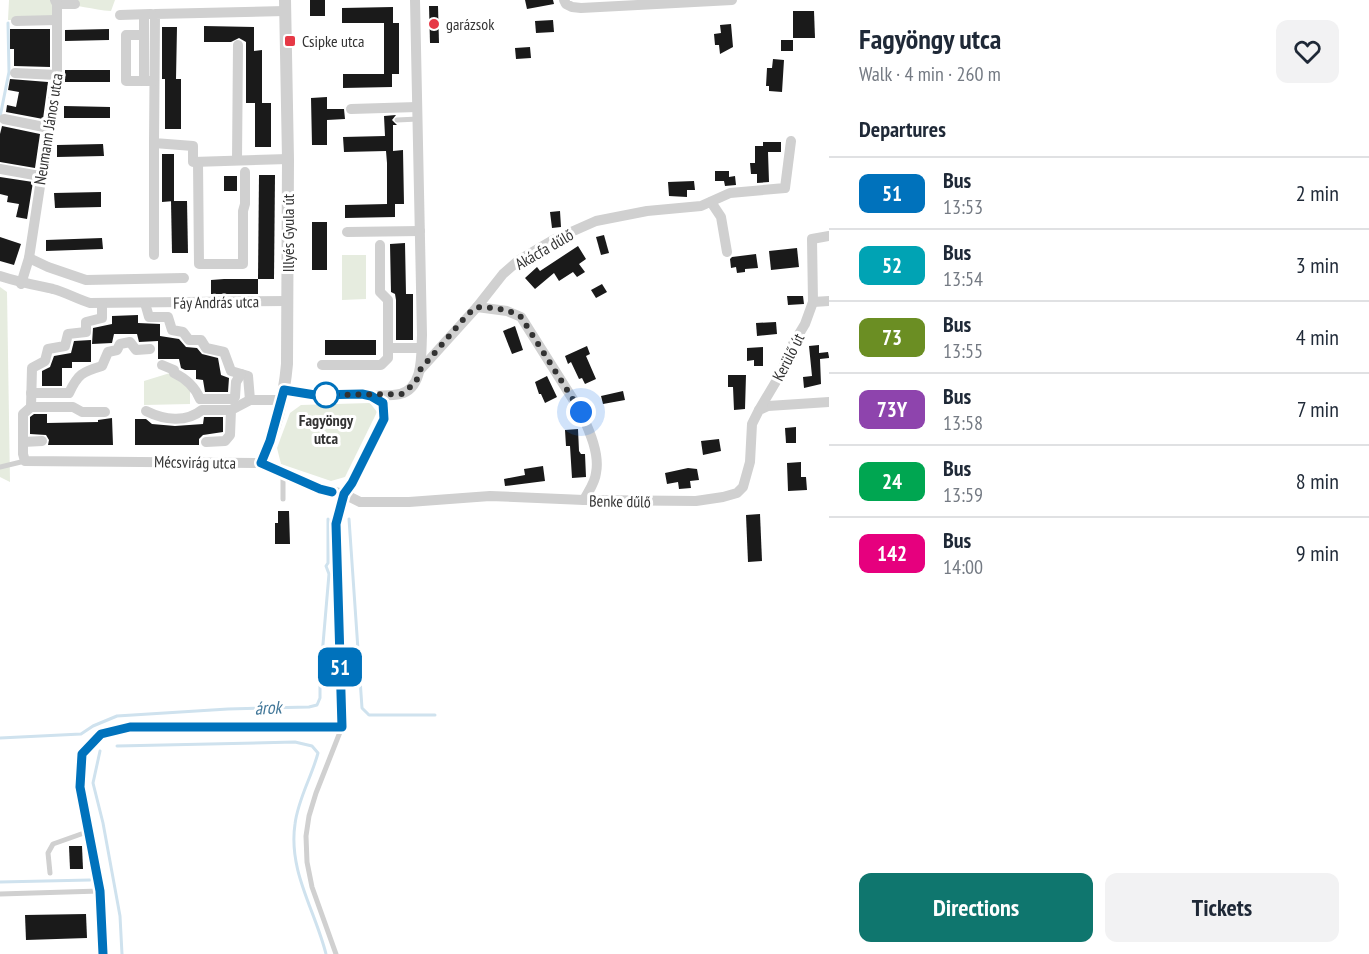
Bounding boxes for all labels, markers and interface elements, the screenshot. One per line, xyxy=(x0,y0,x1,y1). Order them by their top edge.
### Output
place label: garázsok xyxy=(446,14,495,34)
marker: garázsok xyxy=(427,17,441,31)
text: Fagyöngy utca xyxy=(859,20,1001,57)
button: heart xyxy=(1276,20,1339,83)
place label: Csipke utca xyxy=(302,31,364,51)
marker: Csipke utca xyxy=(283,34,297,48)
text: Walk · 4 min · 260 m xyxy=(859,61,1001,87)
street label: Neumann János utca xyxy=(29,72,67,186)
text: Departures xyxy=(859,115,946,143)
text: Bus xyxy=(943,166,971,194)
text: 2 min xyxy=(1296,179,1339,207)
text: 51 xyxy=(882,180,902,207)
street label: Illyés Gyula út xyxy=(278,193,298,272)
text: 13:53 xyxy=(943,194,983,220)
street label: Akácfa dűlő xyxy=(511,224,577,274)
text: Bus xyxy=(943,238,971,266)
text: 3 min xyxy=(1296,251,1339,279)
text: 52 xyxy=(882,252,902,279)
text: 13:54 xyxy=(943,266,983,292)
street label: Fáy András utca xyxy=(173,291,259,313)
text: Bus xyxy=(943,310,971,338)
text: 4 min xyxy=(1296,323,1339,351)
text: 73 xyxy=(882,324,902,351)
street label: Kerülő út xyxy=(768,329,809,384)
text: 13:55 xyxy=(943,338,983,364)
marker: Fagyöngy utca xyxy=(313,382,339,408)
text: Bus xyxy=(943,382,971,410)
text: 7 min xyxy=(1297,395,1339,423)
text: 73Y xyxy=(877,396,907,423)
your location xyxy=(566,397,596,427)
place label: Fagyöngy utca xyxy=(299,410,354,448)
text: 13:58 xyxy=(943,410,983,436)
street label: Mécsvirág utca xyxy=(154,451,236,473)
text: Bus xyxy=(943,454,971,482)
text: 8 min xyxy=(1296,467,1339,495)
text: 24 xyxy=(882,468,902,495)
text: 13:59 xyxy=(943,482,983,508)
street label: Benke dűlő xyxy=(589,490,651,512)
text: Bus xyxy=(943,526,971,554)
text: 9 min xyxy=(1296,539,1339,567)
text: 142 xyxy=(877,540,907,567)
text: 14:00 xyxy=(943,554,983,580)
line badge: 51 xyxy=(313,648,367,686)
text: 51 xyxy=(330,654,350,681)
water label: árok xyxy=(254,695,284,720)
button: Directions xyxy=(859,873,1093,942)
button: Tickets xyxy=(1105,873,1339,942)

